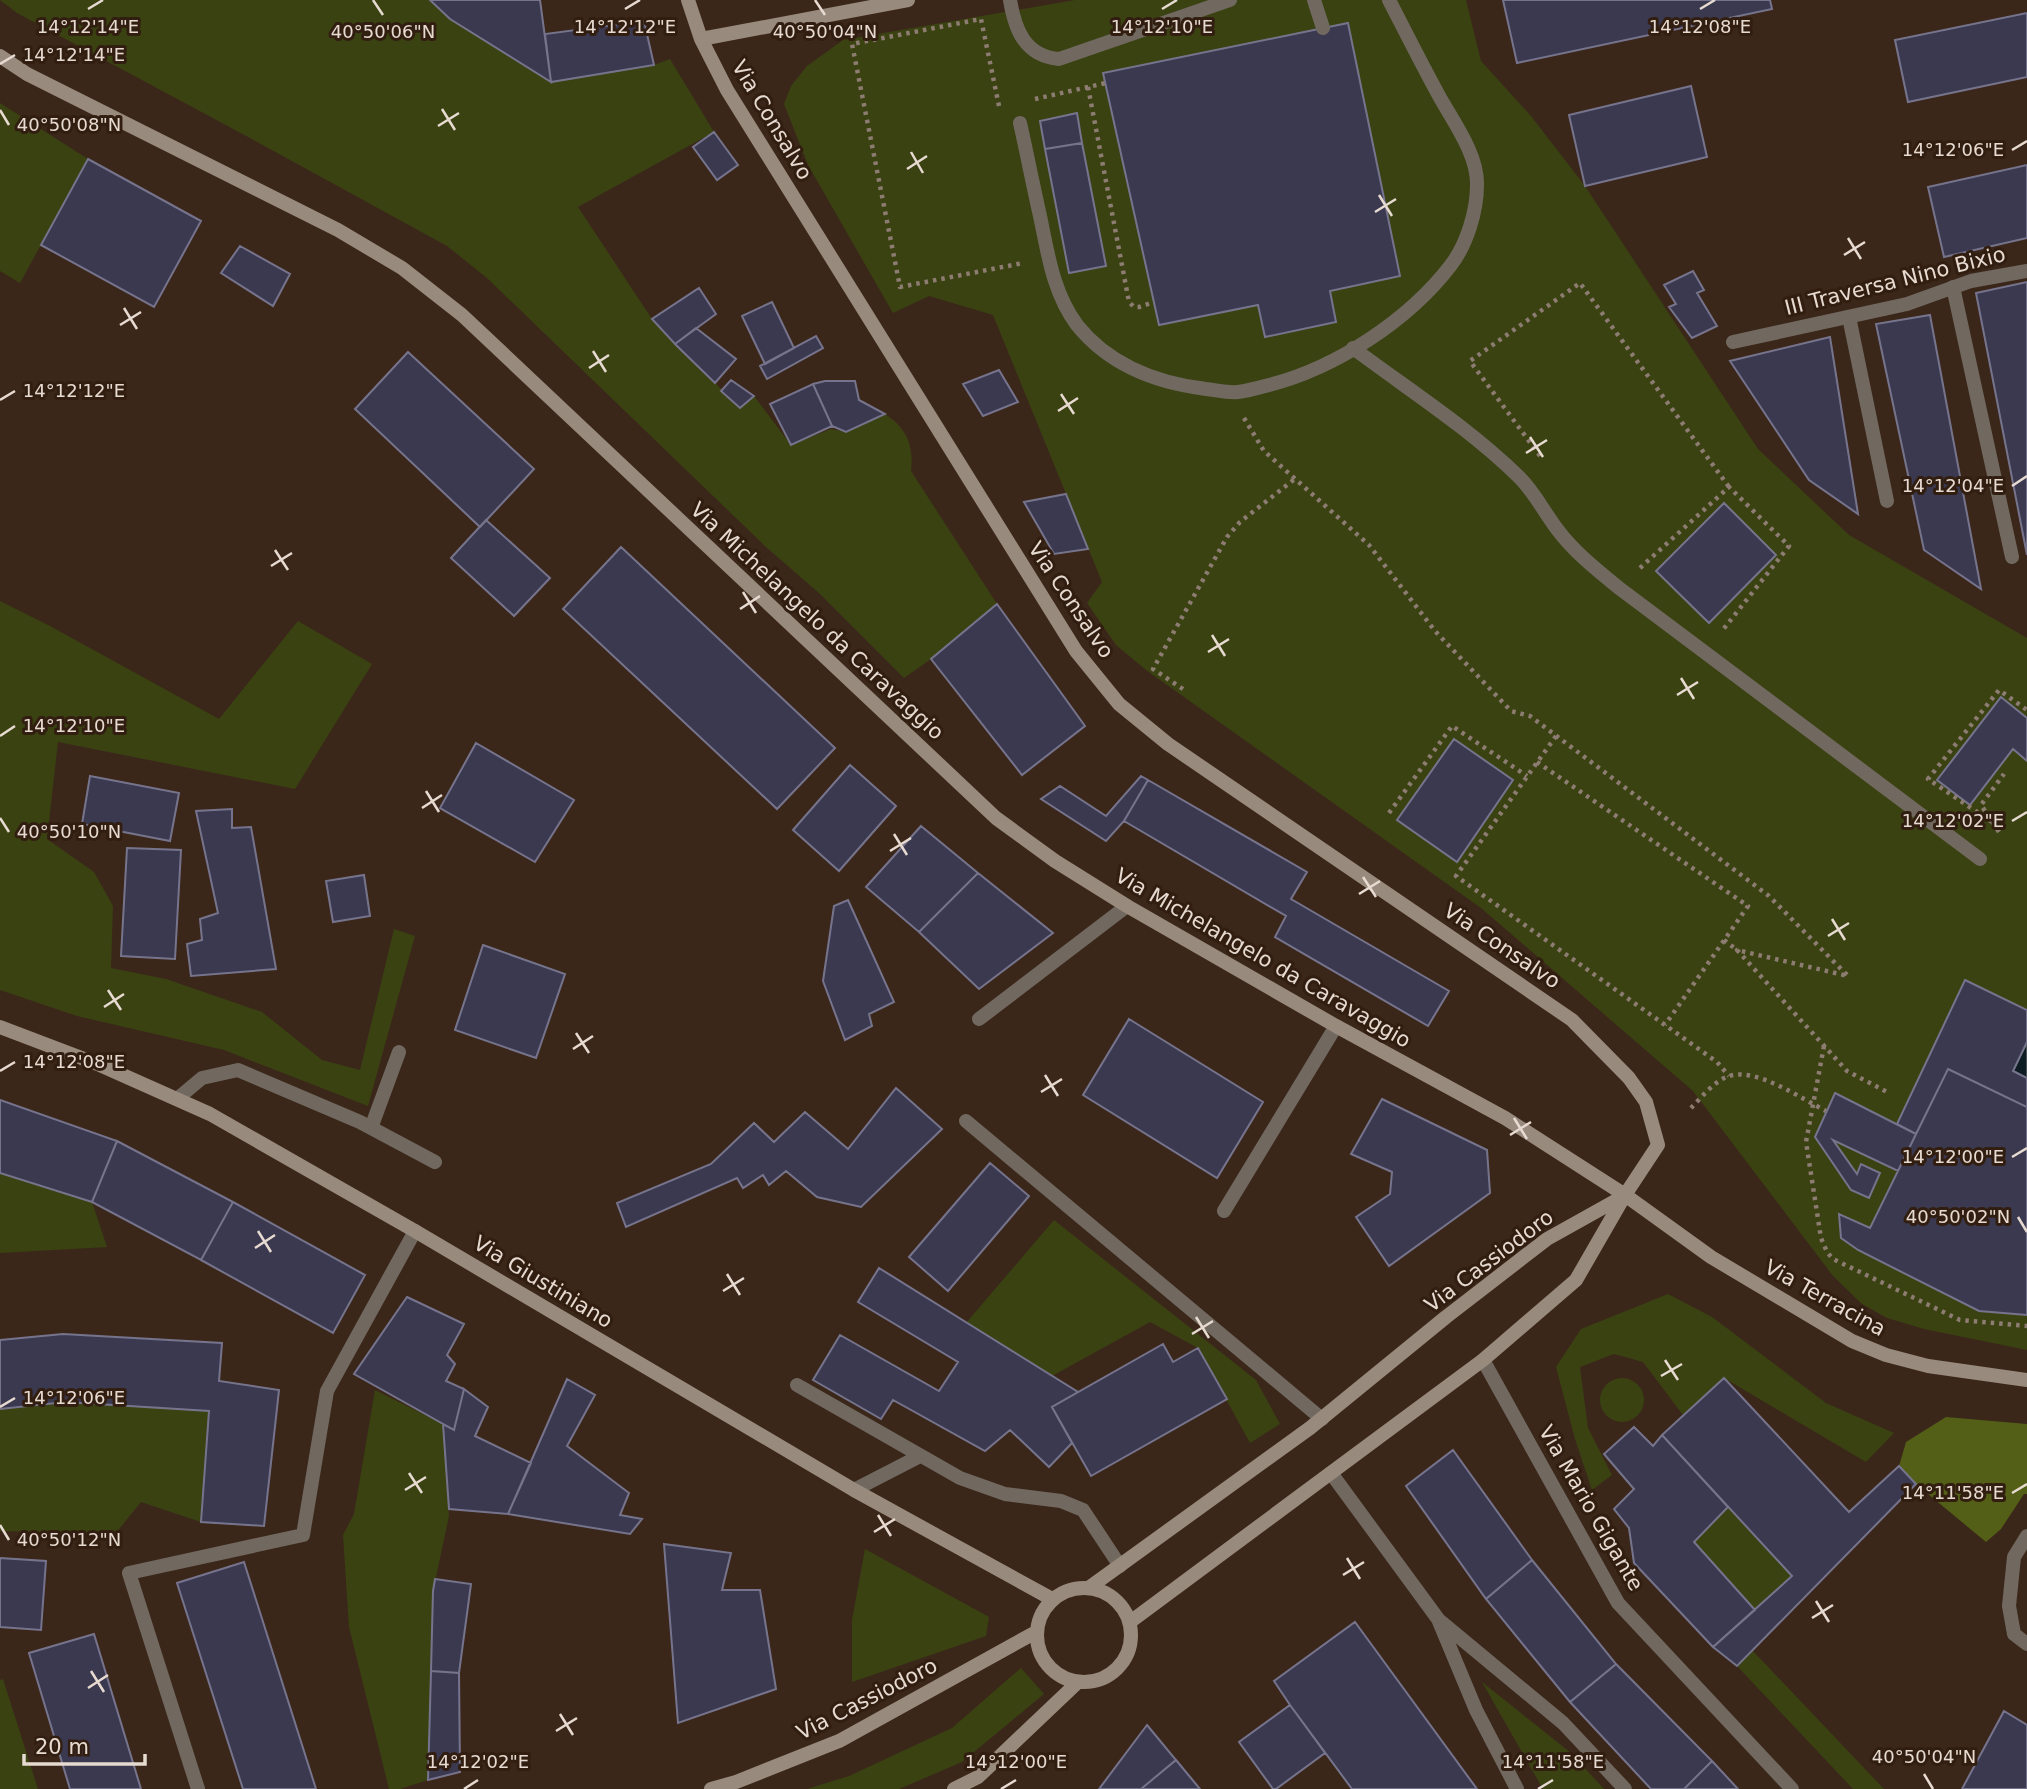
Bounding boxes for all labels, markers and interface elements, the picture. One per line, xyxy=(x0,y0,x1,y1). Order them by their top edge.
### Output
text: 14°12'14"E xyxy=(37,16,139,37)
text: 14°12'12"E xyxy=(574,16,676,37)
text: 14°12'10"E xyxy=(1111,16,1213,37)
text: 14°12'08"E xyxy=(1649,16,1751,37)
text: 40°50'06"N xyxy=(331,21,435,42)
text: 40°50'04"N xyxy=(773,21,877,42)
text: 14°12'14"E xyxy=(23,44,125,65)
street label: Via Consalvo xyxy=(727,56,817,184)
text: 40°50'08"N xyxy=(17,114,121,135)
text: 14°12'06"E xyxy=(1902,139,2004,160)
street label: III Traversa Nino Bixio xyxy=(1782,242,2008,320)
text: 14°12'12"E xyxy=(23,380,125,401)
text: 14°12'04"E xyxy=(1902,475,2004,496)
street label: Via Michelangelo da Caravaggio xyxy=(686,497,948,745)
street label: Via Consalvo xyxy=(1023,537,1119,663)
text: 14°12'10"E xyxy=(23,715,125,736)
text: 14°12'02"E xyxy=(1902,810,2004,831)
text: 40°50'10"N xyxy=(17,821,121,842)
street label: Via Michelangelo da Caravaggio xyxy=(1111,863,1415,1053)
street label: Via Consalvo xyxy=(1439,898,1565,994)
text: 14°12'08"E xyxy=(23,1051,125,1072)
text: 14°12'00"E xyxy=(1902,1146,2004,1167)
street label: Via Cassiodoro xyxy=(1420,1205,1558,1317)
text: 40°50'02"N xyxy=(1906,1206,2010,1227)
street label: Via Giustiniano xyxy=(469,1231,617,1333)
street label: Via Terracina xyxy=(1760,1255,1890,1341)
text: 14°12'06"E xyxy=(23,1387,125,1408)
street label: Via Mario Gigante xyxy=(1534,1421,1648,1595)
text: 14°11'58"E xyxy=(1902,1482,2004,1503)
text: 40°50'12"N xyxy=(17,1529,121,1550)
street label: Via Cassiodoro xyxy=(793,1653,941,1745)
scale bar xyxy=(24,1722,145,1766)
text: 20 m xyxy=(35,1735,89,1759)
text: 40°50'04"N xyxy=(1872,1746,1976,1767)
text: 14°12'02"E xyxy=(427,1751,529,1772)
text: 14°12'00"E xyxy=(965,1751,1067,1772)
text: 14°11'58"E xyxy=(1502,1751,1604,1772)

